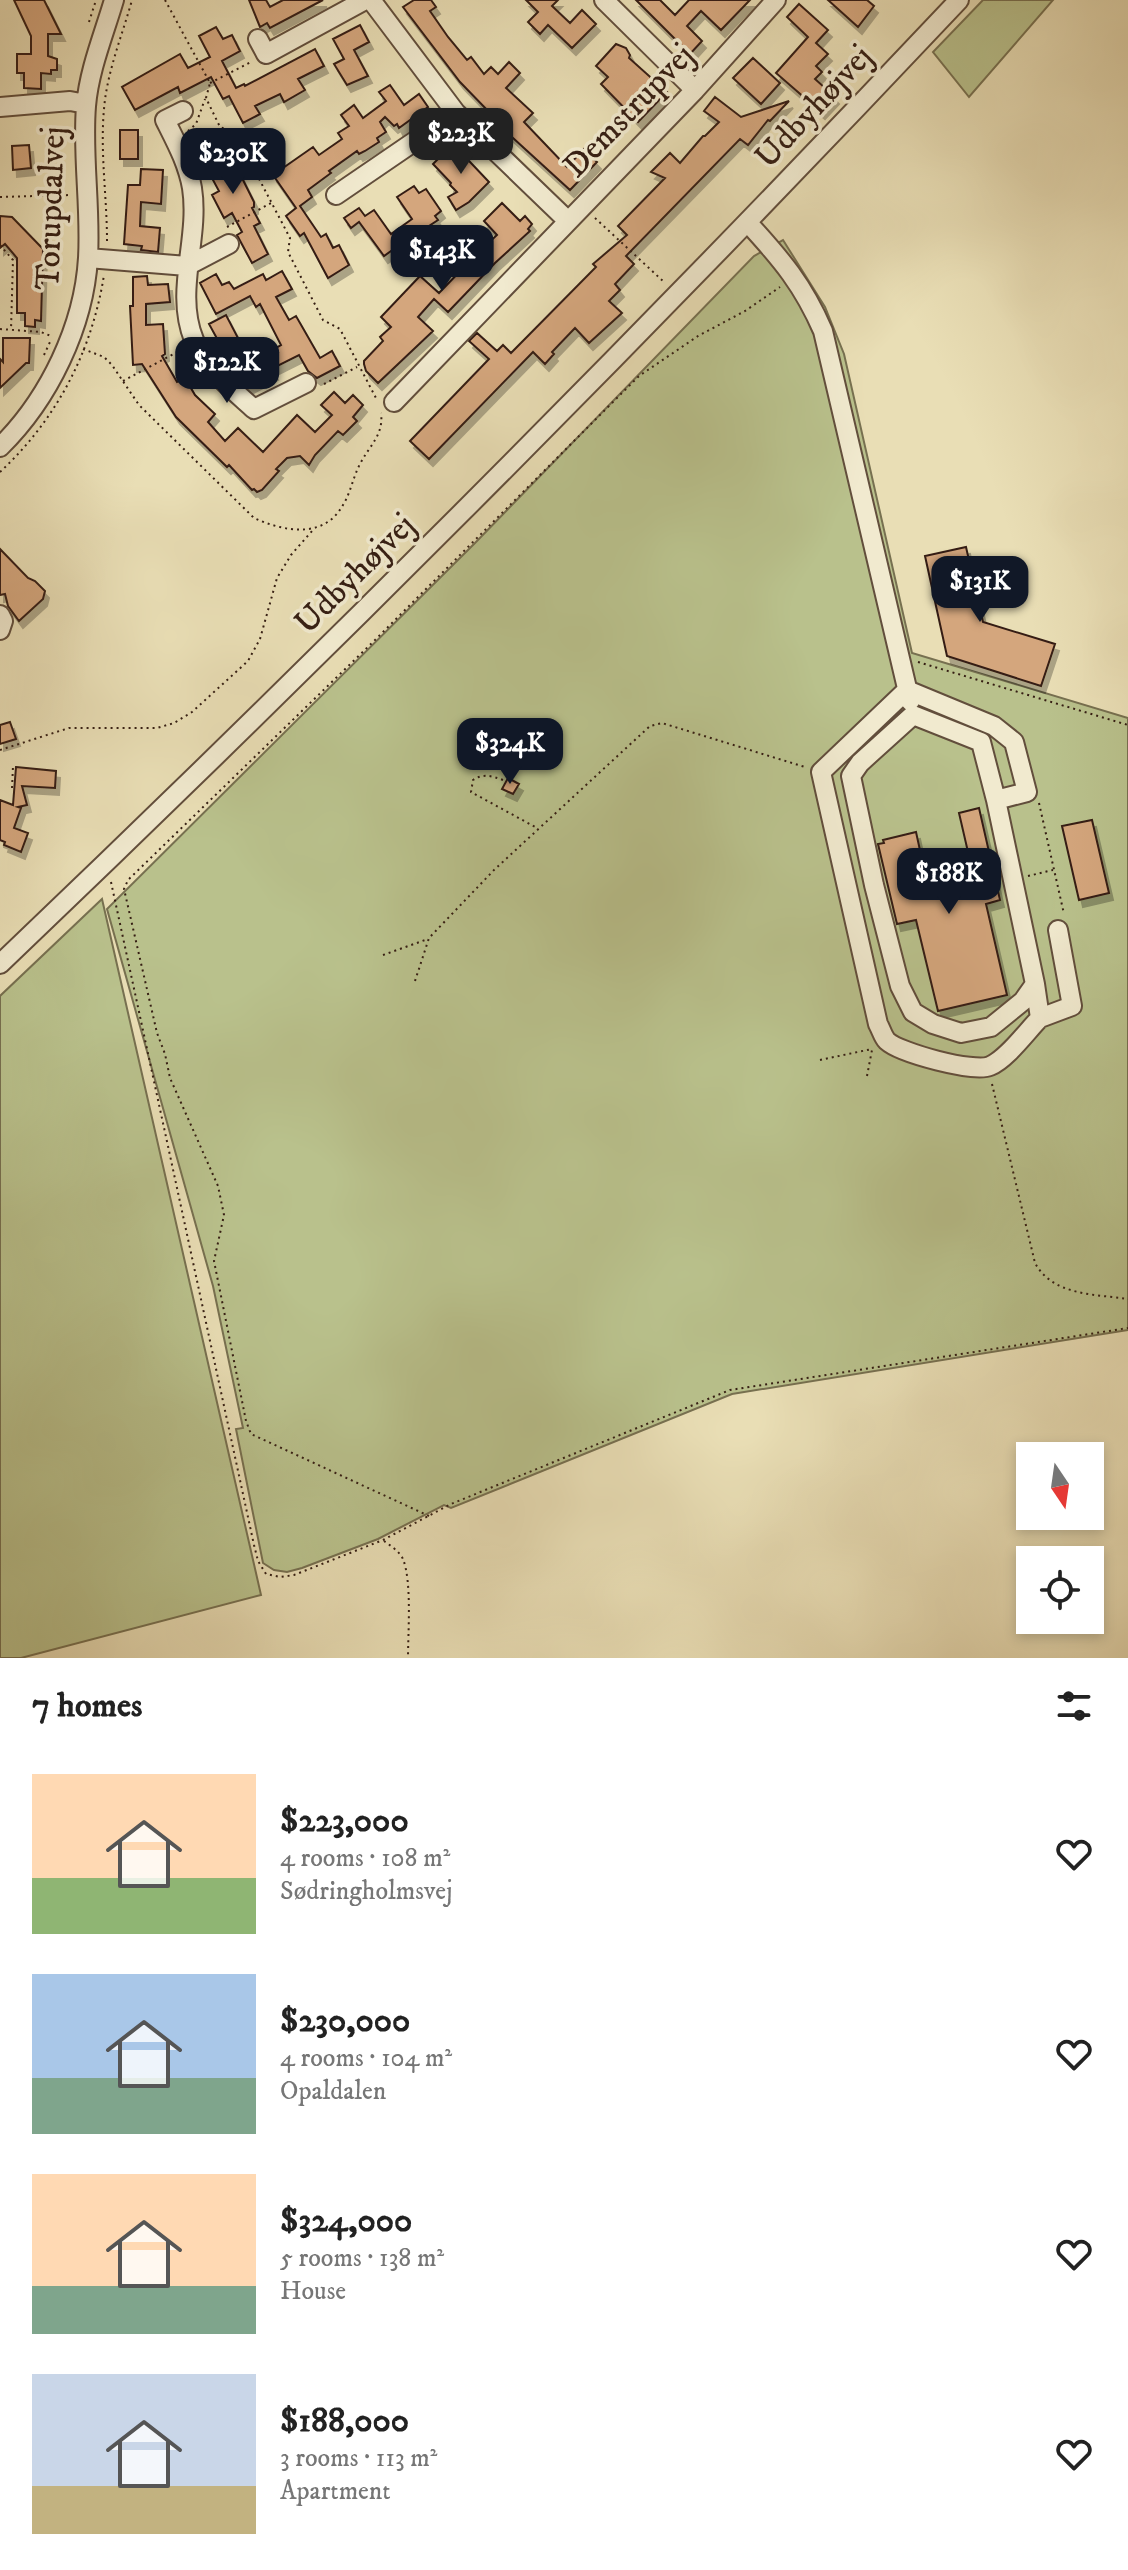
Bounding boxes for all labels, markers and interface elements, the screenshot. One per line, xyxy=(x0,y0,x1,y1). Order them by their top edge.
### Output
street label: Demstrupvej xyxy=(555,35,703,187)
street label: Udbyhøjvej xyxy=(746,36,882,178)
pin: $223K xyxy=(405,108,517,176)
text: $223K xyxy=(427,117,495,150)
street label: Torupdalvej xyxy=(27,126,75,290)
pin: $230K xyxy=(177,128,289,196)
text: $230K xyxy=(199,137,267,170)
pin: $143K xyxy=(386,225,498,293)
text: $143K xyxy=(409,234,475,267)
pin: $122K xyxy=(171,337,283,405)
text: $122K xyxy=(193,346,261,379)
street label: Udbyhøjvej xyxy=(286,505,424,643)
pin: $131K xyxy=(924,556,1036,624)
text: $131K xyxy=(949,565,1011,598)
pin: $324K xyxy=(454,718,566,786)
text: $324K xyxy=(475,727,545,760)
pin: $188K xyxy=(893,848,1005,916)
text: $188K xyxy=(915,857,983,890)
north arrow xyxy=(1016,1442,1104,1530)
map controls xyxy=(1016,1442,1104,1634)
button: locate xyxy=(1016,1546,1104,1634)
icon: filters xyxy=(1052,1684,1096,1728)
text: 7 homes xyxy=(32,1685,142,1727)
text: $223,000 xyxy=(280,1800,409,1842)
icon: home xyxy=(96,1806,192,1902)
icon: heart xyxy=(1052,1832,1096,1876)
text: 4 rooms · 108 m² xyxy=(280,1842,450,1875)
text: Sødringholmsvej xyxy=(280,1875,452,1908)
text: $230,000 xyxy=(280,2000,410,2042)
icon: home xyxy=(96,2006,192,2102)
icon: heart xyxy=(1052,2032,1096,2076)
text: 4 rooms · 104 m² xyxy=(280,2042,452,2075)
text: Opaldalen xyxy=(280,2075,386,2108)
text: $324,000 xyxy=(280,2200,412,2242)
icon: home xyxy=(96,2206,192,2302)
icon: heart xyxy=(1052,2232,1096,2276)
text: 5 rooms · 138 m² xyxy=(280,2242,444,2275)
text: House xyxy=(280,2275,346,2308)
text: $188,000 xyxy=(280,2400,409,2442)
icon: home xyxy=(96,2406,192,2502)
icon: heart xyxy=(1052,2432,1096,2476)
text: 3 rooms · 113 m² xyxy=(280,2442,437,2475)
text: Apartment xyxy=(280,2475,391,2508)

